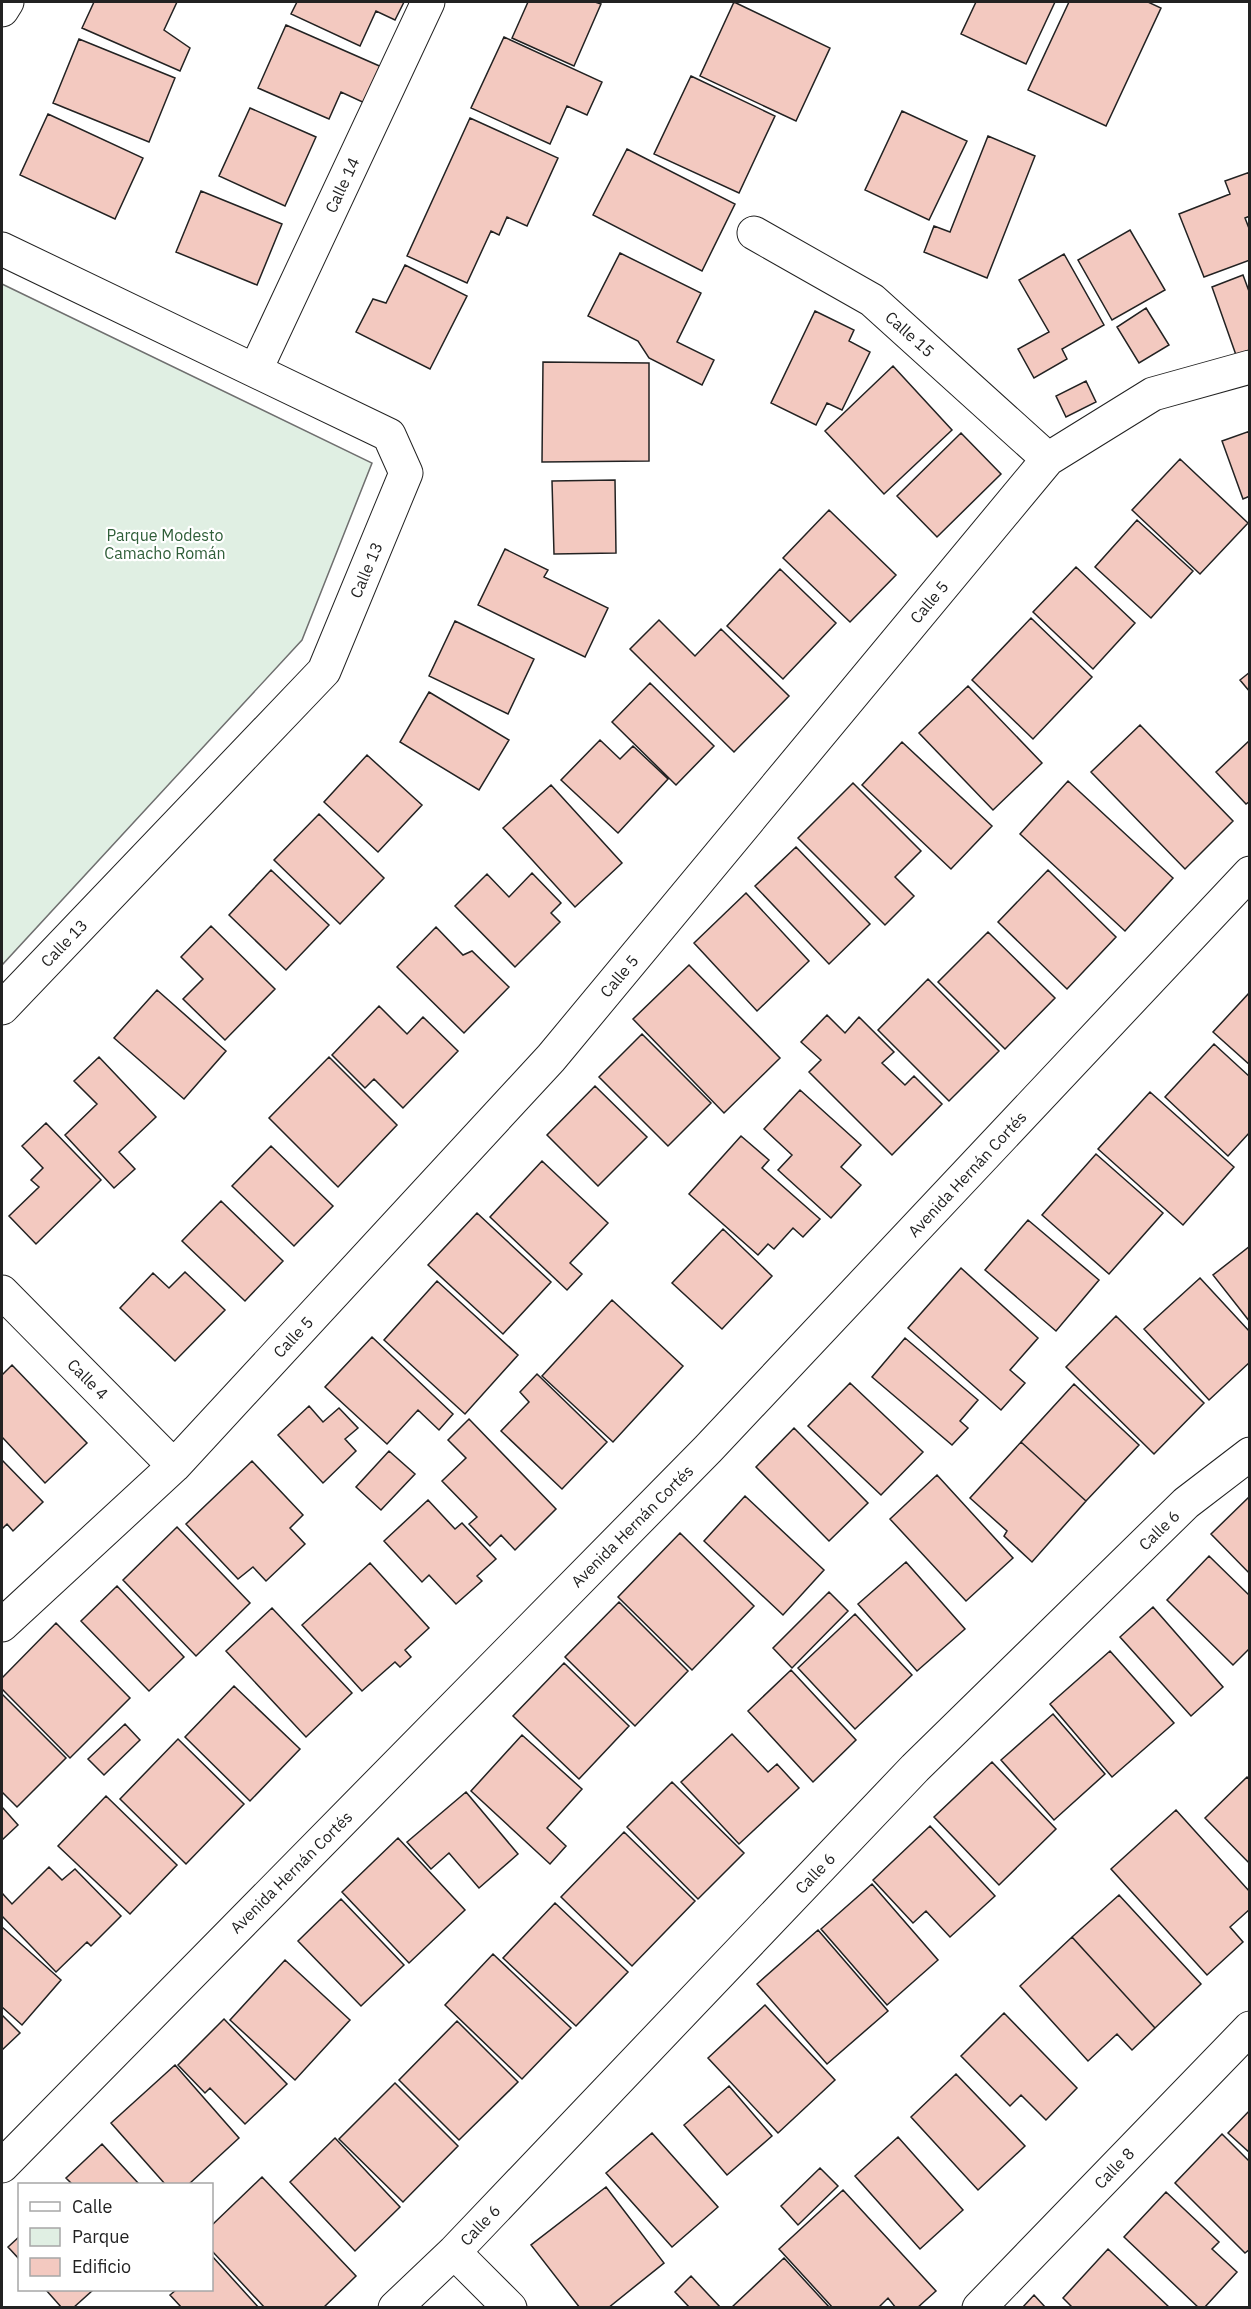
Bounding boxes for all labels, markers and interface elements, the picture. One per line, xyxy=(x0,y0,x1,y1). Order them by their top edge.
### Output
street label: Calle 14 xyxy=(320,154,364,216)
street label: Calle 15 xyxy=(881,307,939,361)
park label: Parque Modesto Camacho Román xyxy=(104,525,226,563)
street label: Calle 13 xyxy=(345,539,387,601)
street label: Calle 5 xyxy=(906,577,952,627)
street label: Calle 13 xyxy=(36,915,92,971)
street label: Calle 5 xyxy=(596,951,642,1001)
street label: Avenida Hernán Cortés xyxy=(904,1107,1030,1241)
street label: Calle 5 xyxy=(269,1312,317,1362)
street label: Calle 4 xyxy=(64,1355,112,1403)
street label: Avenida Hernán Cortés xyxy=(567,1461,697,1591)
street label: Calle 6 xyxy=(1134,1506,1184,1554)
street label: Avenida Hernán Cortés xyxy=(226,1807,356,1937)
street label: Calle 6 xyxy=(791,1848,839,1898)
street label: Calle 8 xyxy=(1090,2143,1138,2193)
legend xyxy=(18,2183,213,2291)
text: Calle xyxy=(72,2195,112,2218)
street label: Calle 6 xyxy=(456,2200,504,2250)
text: Parque xyxy=(72,2225,130,2248)
text: Edificio xyxy=(72,2255,131,2278)

